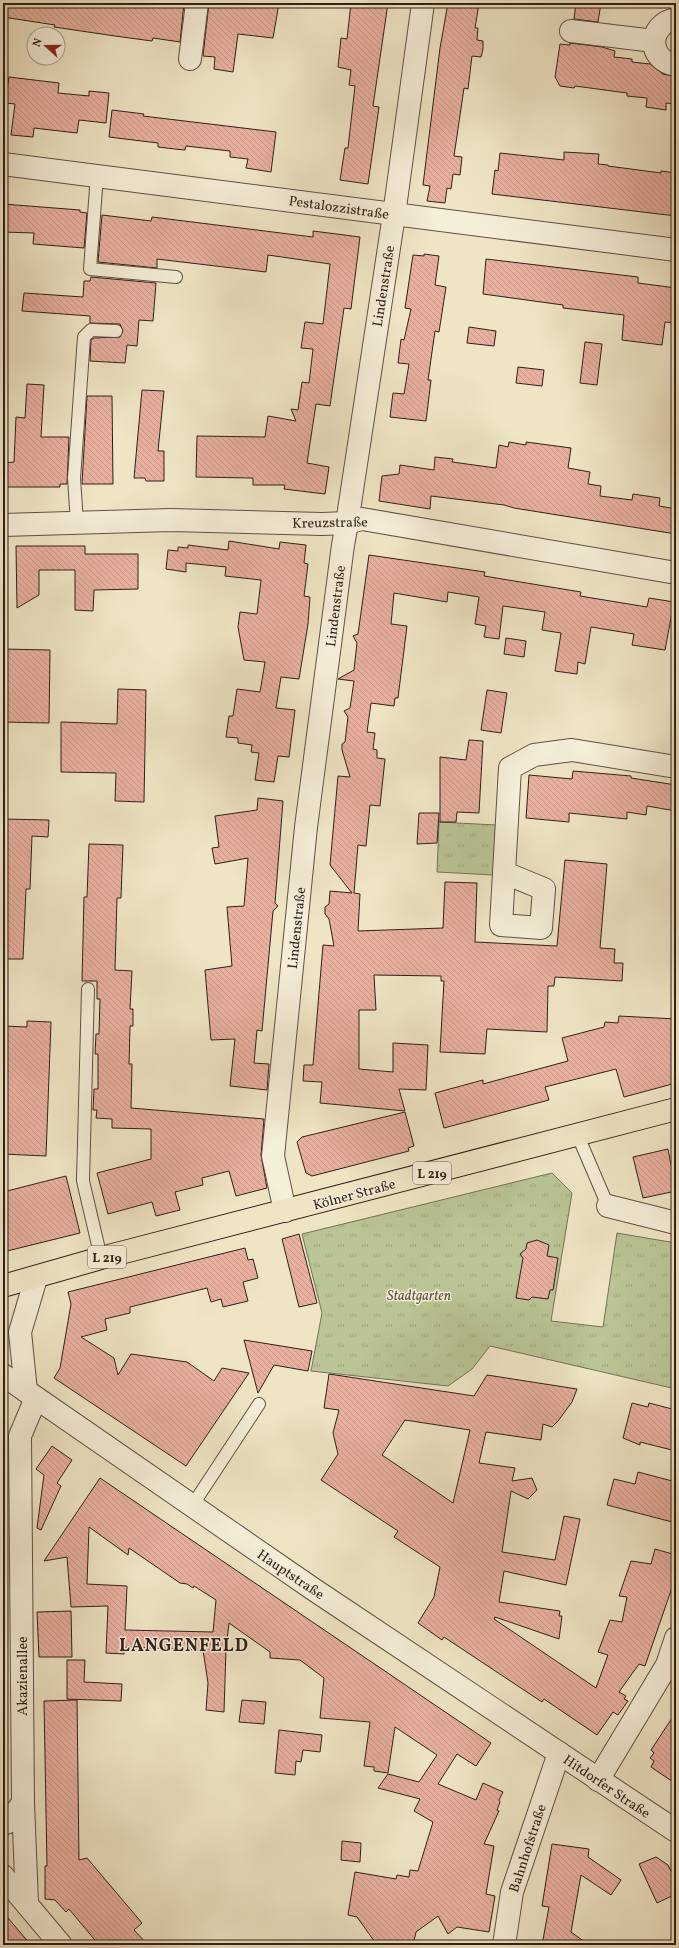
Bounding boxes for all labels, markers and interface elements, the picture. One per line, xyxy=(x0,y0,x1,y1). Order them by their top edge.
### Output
north arrow xyxy=(26,26,66,66)
text: N xyxy=(30,37,46,49)
street label: Pestalozzistraße xyxy=(287,192,390,225)
street label: Lindenstraße xyxy=(369,244,400,328)
street label: Kreuzstraße xyxy=(292,513,368,534)
street label: Lindenstraße xyxy=(322,564,351,648)
street label: Lindenstraße xyxy=(284,886,311,970)
road number: L 219 xyxy=(413,1162,451,1184)
street label: Kölner Straße xyxy=(311,1175,398,1216)
road number: L 219 xyxy=(88,1246,126,1268)
park label: Stadtgarten xyxy=(387,1287,451,1306)
street label: Hauptstraße xyxy=(253,1546,328,1605)
district label: LANGENFELD xyxy=(119,1634,249,1659)
street label: Akazienallee xyxy=(14,1636,33,1716)
street label: Hitdorfer Straße xyxy=(559,1751,654,1824)
street label: Bahnhofstraße xyxy=(505,1802,552,1895)

